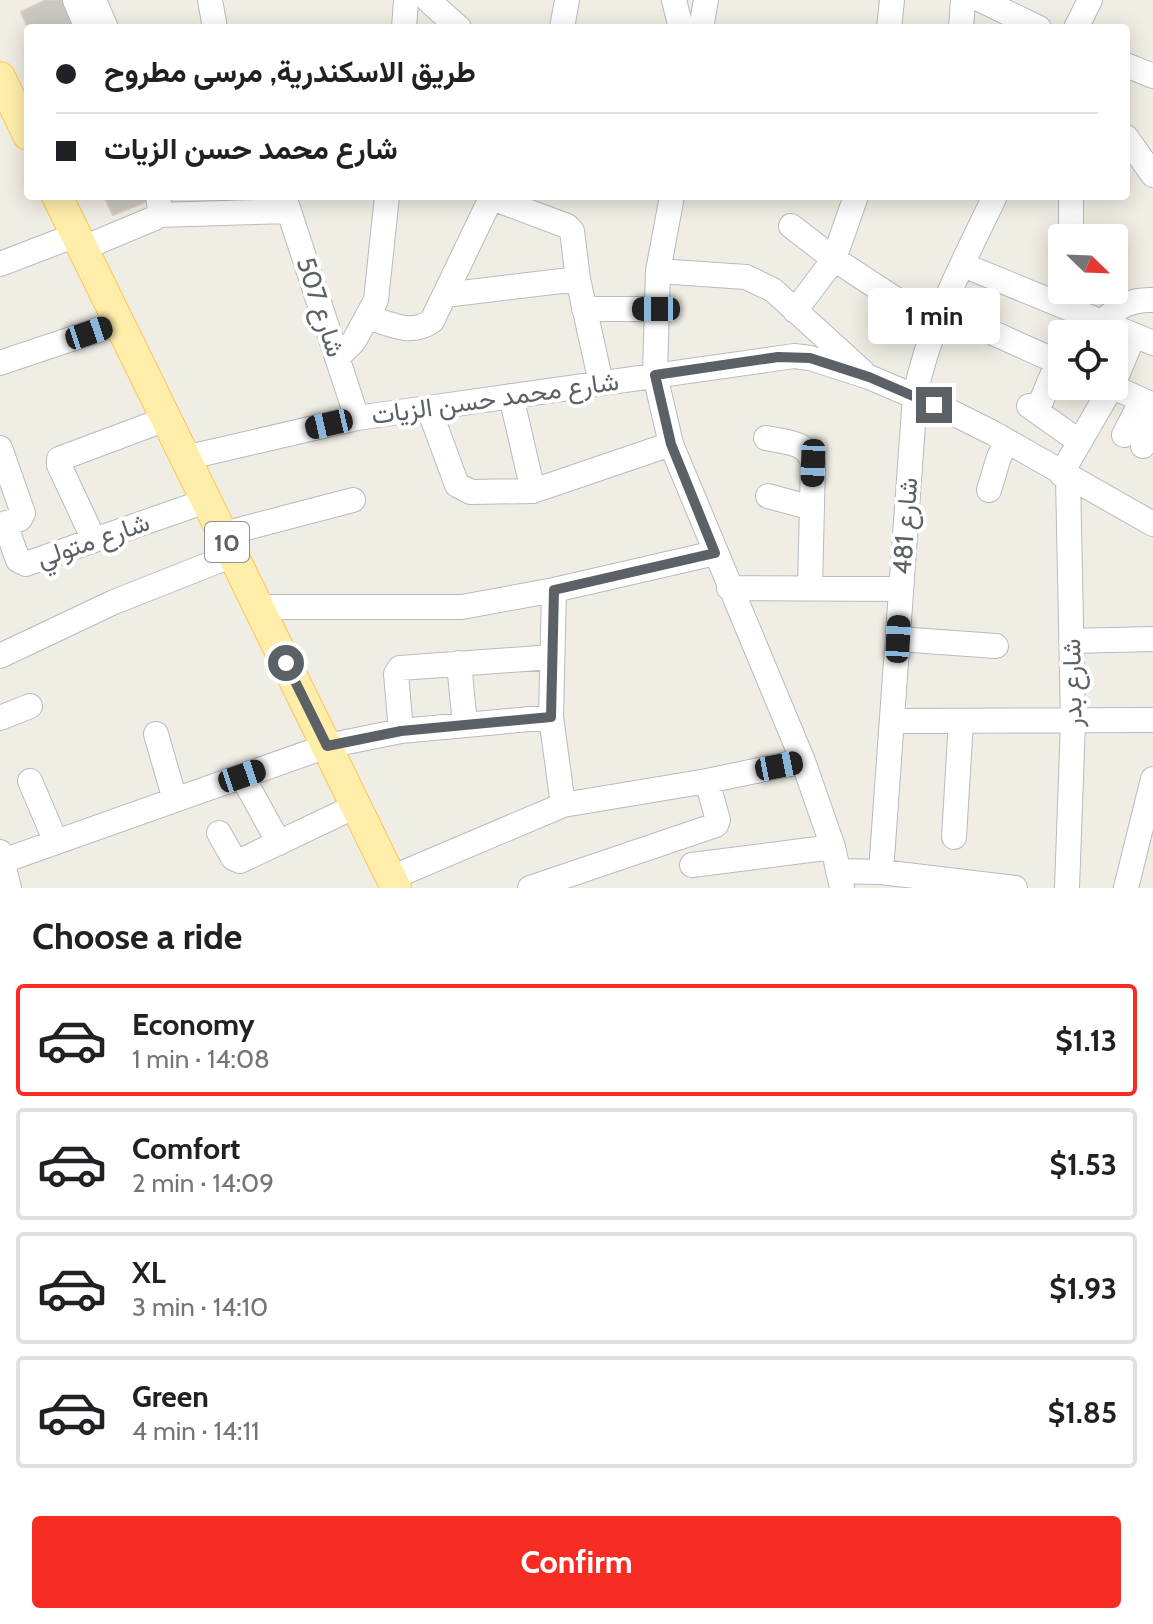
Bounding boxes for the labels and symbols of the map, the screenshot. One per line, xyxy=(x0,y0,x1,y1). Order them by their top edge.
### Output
north arrow xyxy=(1048,224,1128,304)
street label: شارع 507 xyxy=(288,253,352,362)
callout: 1 min xyxy=(868,289,1000,345)
car xyxy=(632,297,680,321)
car xyxy=(62,314,116,352)
street label: شارع محمد حسن الزيات xyxy=(369,365,621,433)
route end xyxy=(916,387,952,423)
car xyxy=(303,407,355,441)
car xyxy=(800,439,826,487)
street label: شارع 481 xyxy=(886,476,926,576)
street label: شارع متولي xyxy=(32,506,155,579)
road number: 10 xyxy=(205,522,249,562)
car xyxy=(885,614,911,664)
street label: شارع بدر xyxy=(1055,638,1091,729)
route start xyxy=(268,645,304,681)
car xyxy=(753,750,805,782)
car xyxy=(215,757,269,795)

